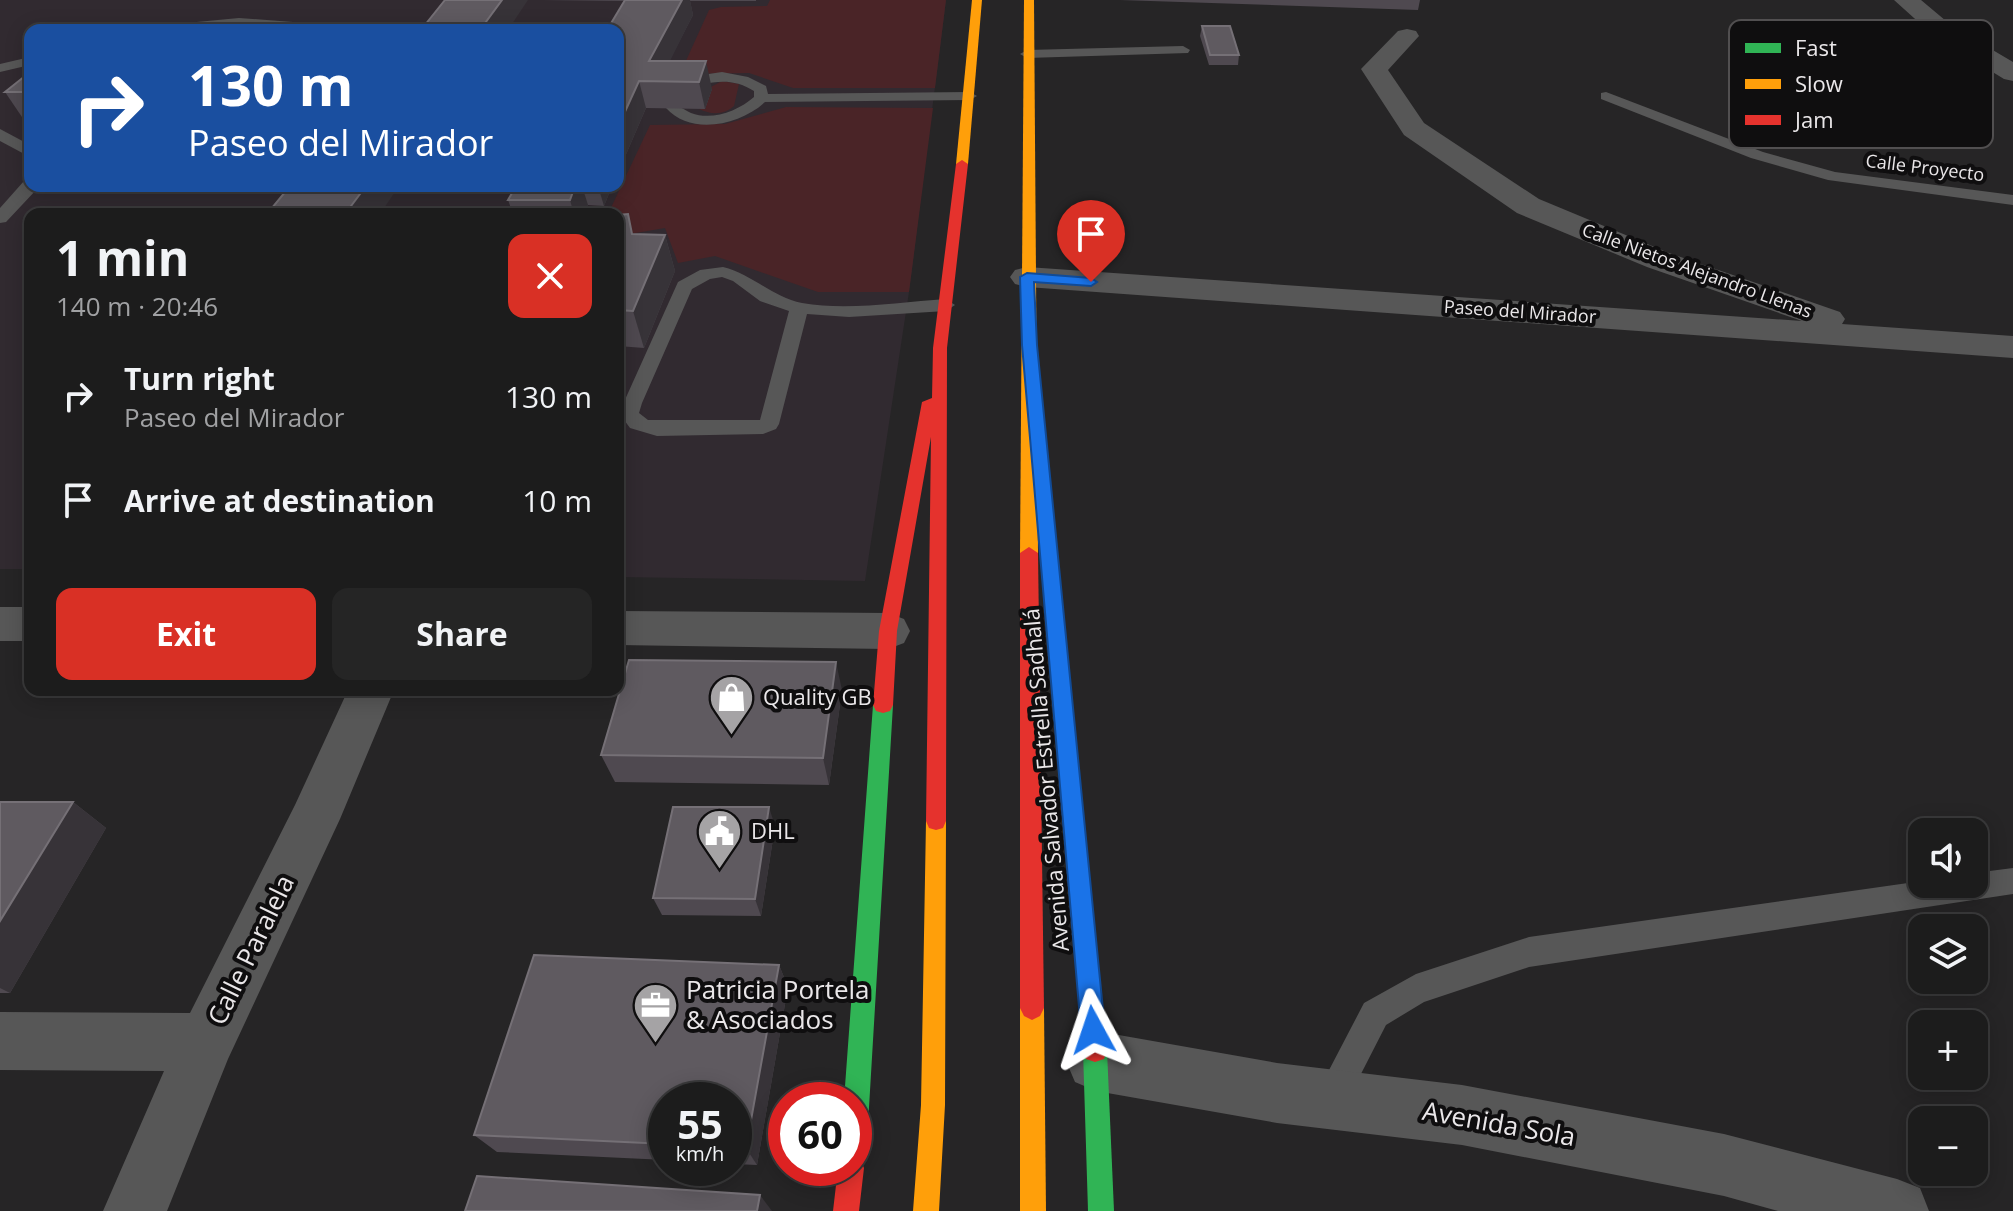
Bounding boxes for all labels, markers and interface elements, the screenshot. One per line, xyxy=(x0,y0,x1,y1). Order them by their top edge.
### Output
legend xyxy=(1729,20,1993,148)
text: Fast xyxy=(1795,32,1837,62)
text: 130 m xyxy=(188,46,354,122)
icon: right xyxy=(56,56,160,160)
text: Slow xyxy=(1795,68,1843,98)
text: Jam xyxy=(1793,104,1834,134)
text: Paseo del Mirador xyxy=(188,118,493,167)
street label: Calle Proyecto xyxy=(1864,148,1986,186)
pin xyxy=(1057,200,1125,282)
icon: arrive xyxy=(1069,212,1113,256)
street label: Calle Nietos Alejandro Llenas xyxy=(1579,217,1816,323)
text: 1 min xyxy=(56,225,189,290)
button: close xyxy=(508,234,592,318)
text: 140 m · 20:46 xyxy=(56,288,218,324)
street label: Paseo del Mirador xyxy=(1443,294,1598,328)
text: Turn right xyxy=(124,358,275,399)
icon: right xyxy=(56,374,100,418)
text: 130 m xyxy=(505,376,592,417)
text: Paseo del Mirador xyxy=(124,399,345,435)
icon: arrive xyxy=(56,478,100,522)
text: Arrive at destination xyxy=(124,480,435,521)
text: 10 m xyxy=(522,480,592,521)
button: Exit xyxy=(56,588,316,680)
button: Share xyxy=(332,588,592,680)
street label: Avenida Salvador Estrella Sadhalá xyxy=(1015,607,1075,953)
shop icon: Quality GB xyxy=(708,673,756,736)
place label: Quality GB xyxy=(763,681,872,711)
public building icon: DHL xyxy=(696,807,744,870)
place label: DHL xyxy=(751,815,795,845)
map controls xyxy=(1908,818,1988,1186)
button: sound xyxy=(1908,818,1988,898)
street label: Calle Paralela xyxy=(198,869,302,1031)
button: layers xyxy=(1908,914,1988,994)
place label: Patricia Portela & Asociados xyxy=(686,971,870,1037)
office icon: Patricia Portela & Asociados xyxy=(631,981,679,1044)
position arrow xyxy=(1051,988,1135,1072)
button: + xyxy=(1908,1010,1988,1090)
speed limit sign: 60 xyxy=(768,1082,872,1186)
street label: Avenida Sola xyxy=(1420,1092,1578,1154)
text: 55 xyxy=(677,1096,723,1151)
button: − xyxy=(1908,1106,1988,1186)
text: km/h xyxy=(676,1140,724,1167)

